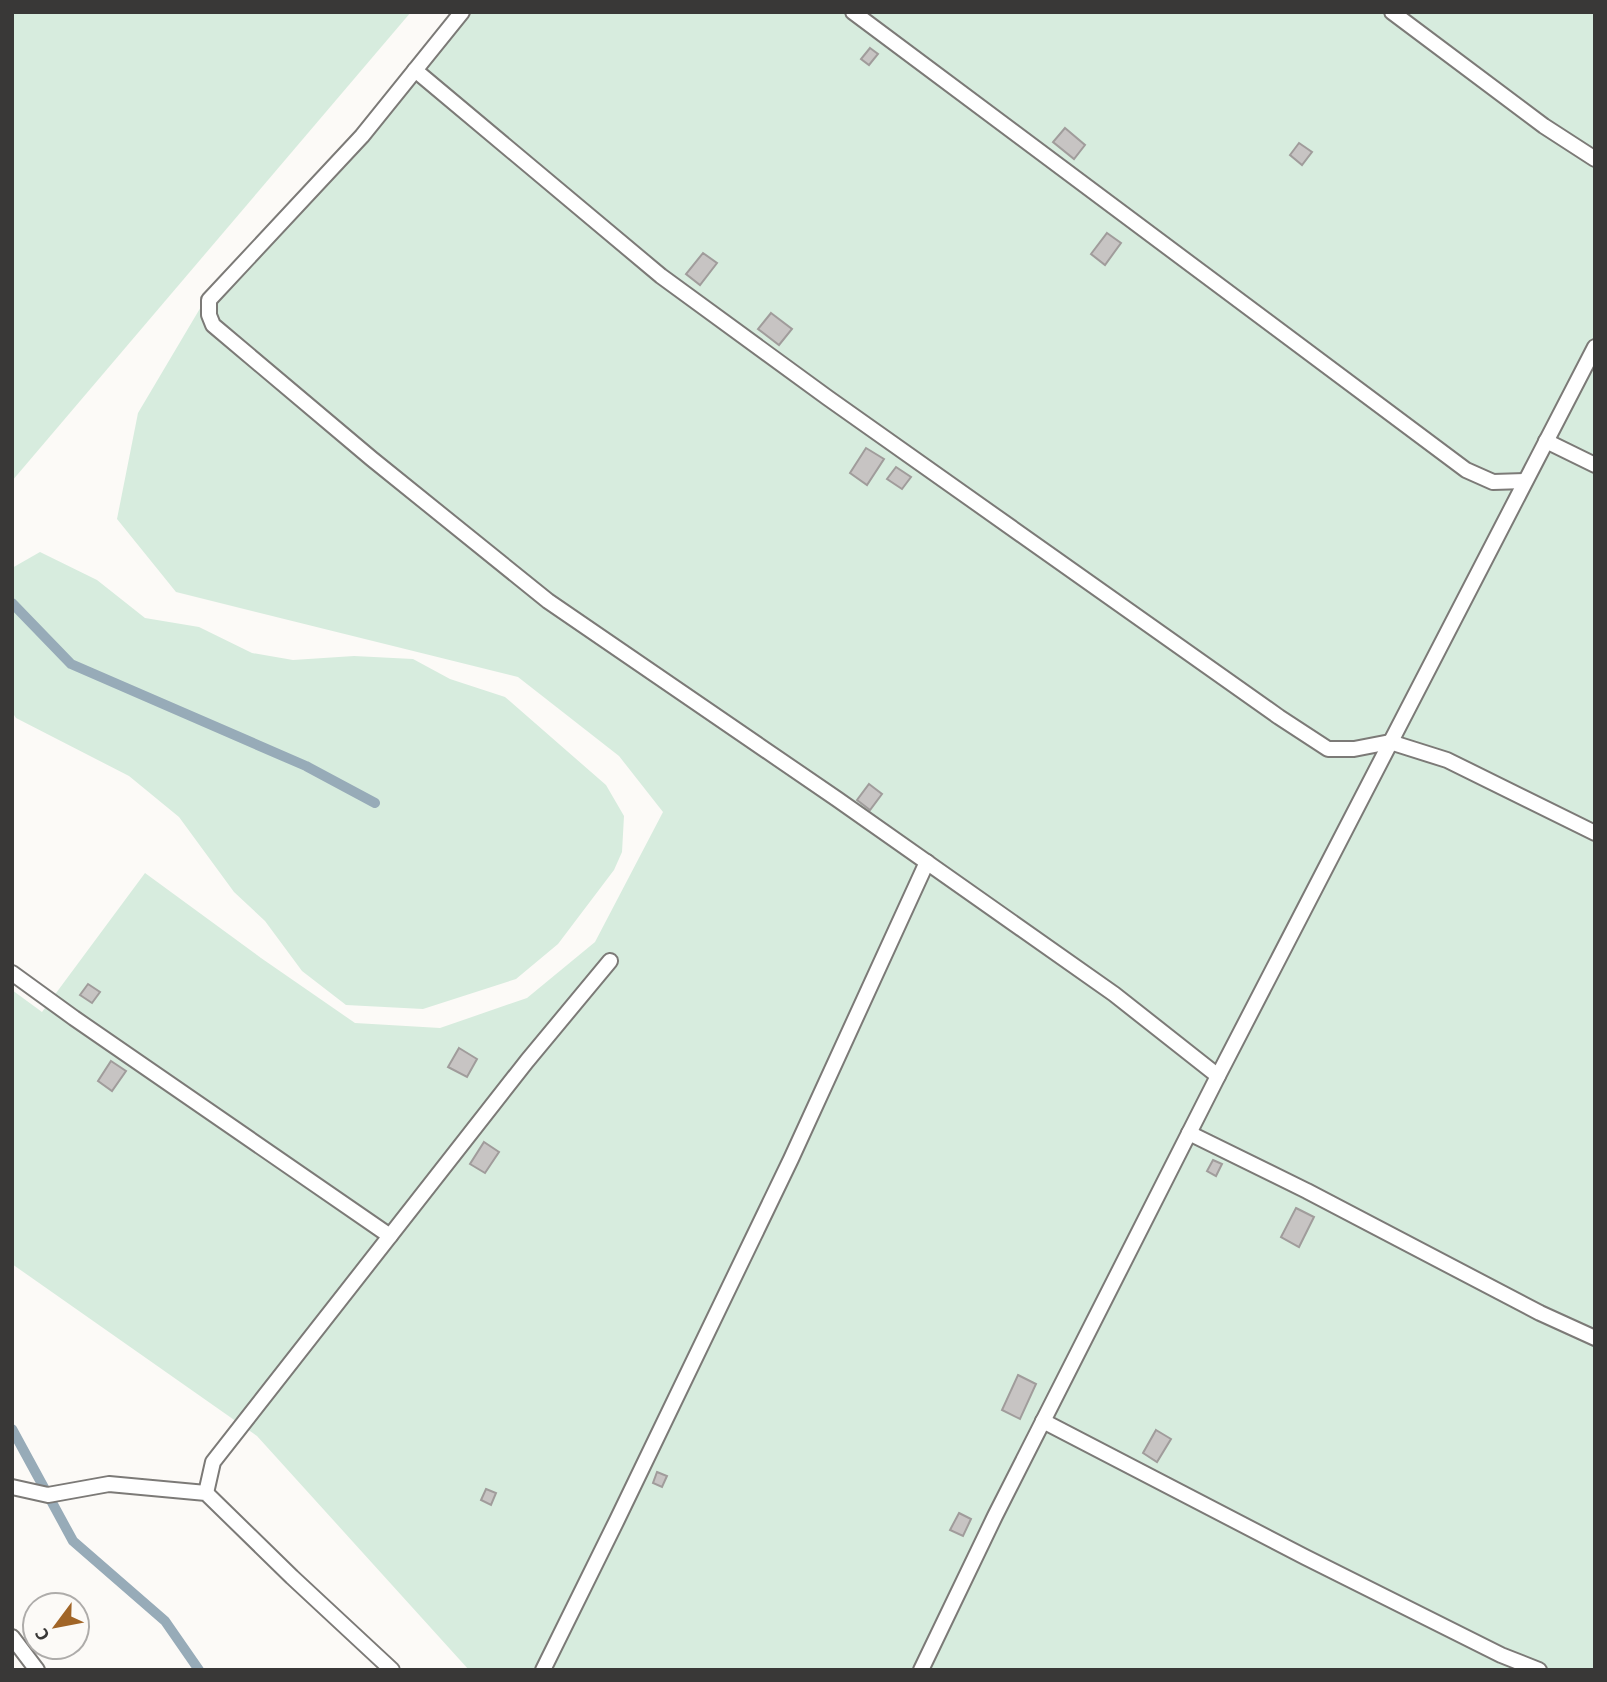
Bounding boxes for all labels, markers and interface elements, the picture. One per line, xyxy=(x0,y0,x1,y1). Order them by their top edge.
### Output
north arrow xyxy=(21,1591,91,1661)
text: С xyxy=(32,1625,54,1644)

